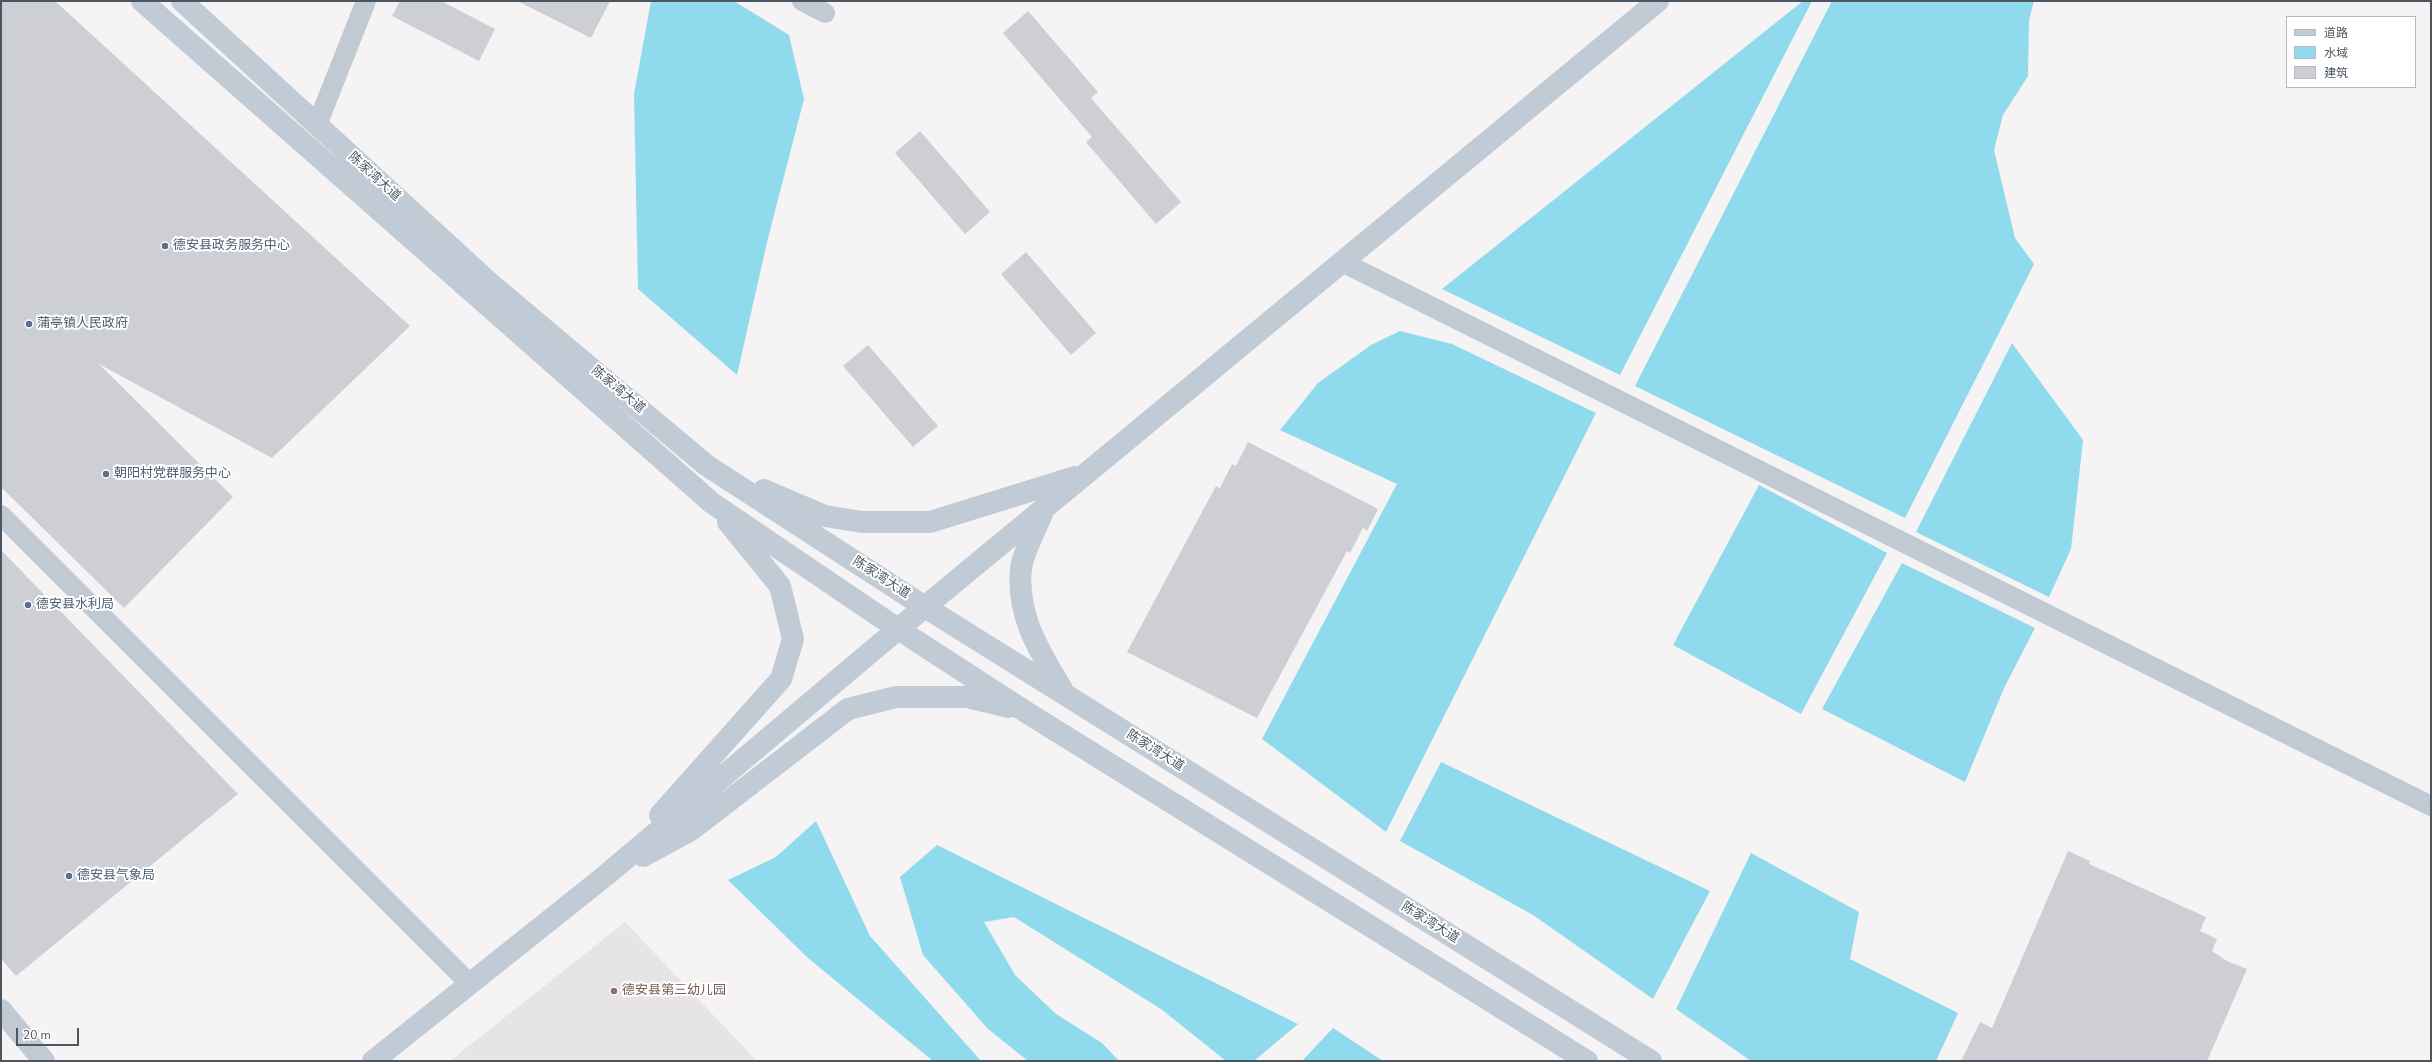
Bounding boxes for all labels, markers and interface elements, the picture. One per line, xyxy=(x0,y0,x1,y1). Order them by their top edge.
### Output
legend xyxy=(2286,16,2416,88)
text: 道路 xyxy=(2324,25,2348,41)
text: 水域 xyxy=(2324,45,2348,61)
text: 建筑 xyxy=(2324,65,2348,81)
street label: 陈家湾大道 xyxy=(345,149,403,205)
place label: 德安县政务服务中心 xyxy=(173,238,290,254)
marker: 德安县政务服务中心 xyxy=(160,241,170,251)
place label: 蒲亭镇人民政府 xyxy=(37,316,128,332)
marker: 蒲亭镇人民政府 xyxy=(24,319,34,329)
street label: 陈家湾大道 xyxy=(588,363,648,417)
place label: 朝阳村党群服务中心 xyxy=(114,466,231,482)
marker: 朝阳村党群服务中心 xyxy=(101,469,111,479)
street label: 陈家湾大道 xyxy=(849,554,913,602)
place label: 德安县水利局 xyxy=(36,597,114,613)
marker: 德安县水利局 xyxy=(23,600,33,610)
street label: 陈家湾大道 xyxy=(1123,727,1187,775)
place label: 德安县气象局 xyxy=(77,868,155,884)
marker: 德安县气象局 xyxy=(64,871,74,881)
street label: 陈家湾大道 xyxy=(1398,899,1462,947)
place label: 德安县第三幼儿园 xyxy=(622,983,726,999)
marker: 德安县第三幼儿园 xyxy=(609,986,619,996)
scale bar xyxy=(18,1020,81,1046)
text: 20 m xyxy=(23,1027,51,1043)

